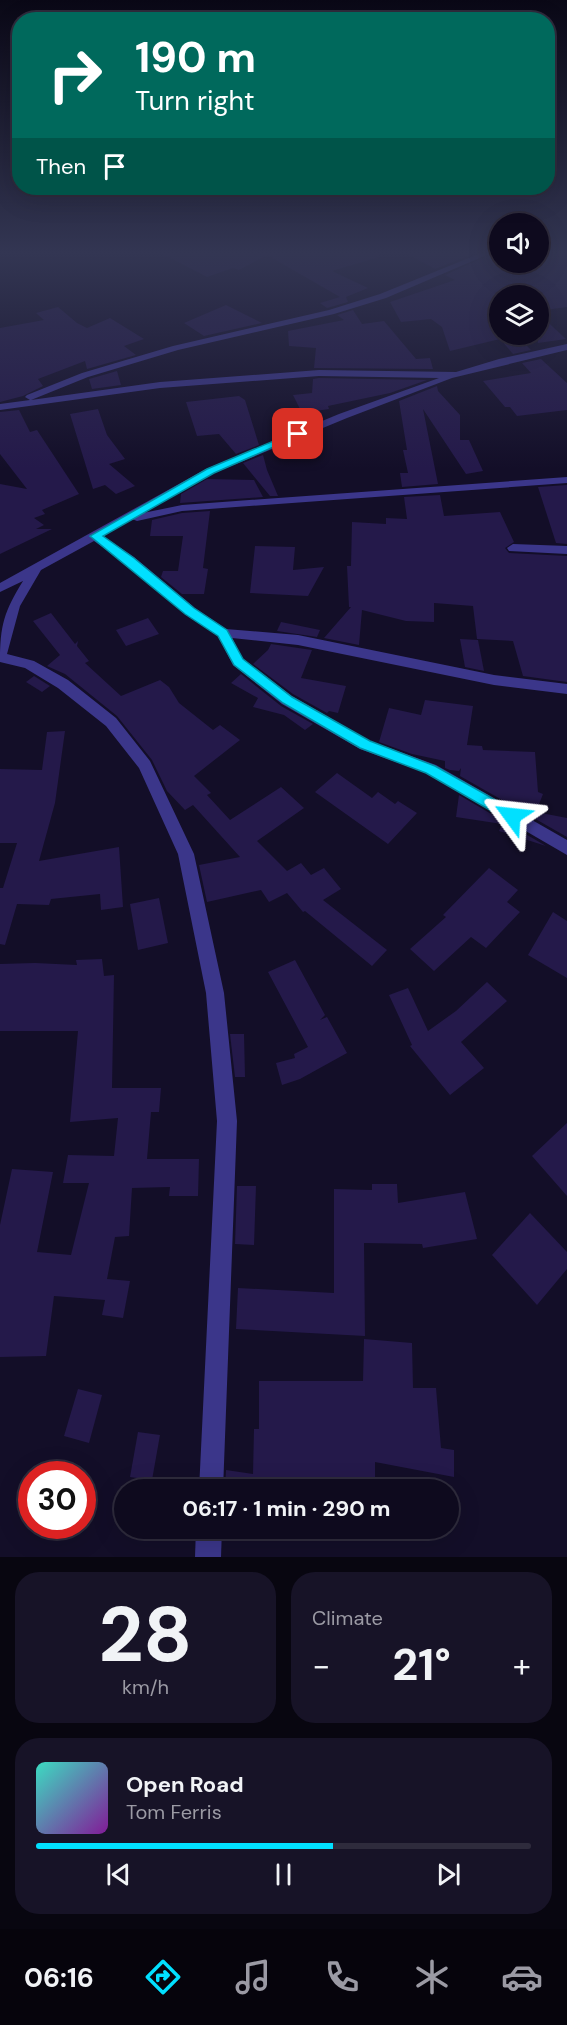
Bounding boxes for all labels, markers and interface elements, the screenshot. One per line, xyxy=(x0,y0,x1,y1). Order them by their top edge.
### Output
text: 190 m xyxy=(135,30,256,85)
icon: right xyxy=(36,36,114,114)
text: Turn right xyxy=(135,83,255,118)
icon: arrive xyxy=(98,150,131,183)
text: Then xyxy=(36,152,86,181)
map controls xyxy=(489,213,549,345)
button: sound xyxy=(489,213,549,273)
button: layers xyxy=(489,285,549,345)
pin xyxy=(272,408,323,459)
icon: arrive xyxy=(281,417,314,450)
position arrow xyxy=(480,784,544,848)
speed limit sign: 30 xyxy=(18,1461,96,1539)
text: 06:17 · 1 min · 290 m xyxy=(182,1494,391,1523)
text: 28 xyxy=(99,1584,192,1685)
text: Climate xyxy=(312,1605,383,1631)
text: 21° xyxy=(392,1635,451,1694)
text: − xyxy=(312,1644,330,1687)
text: + xyxy=(513,1644,531,1687)
text: km/h xyxy=(122,1674,169,1700)
text: Open Road xyxy=(126,1770,244,1799)
text: Tom Ferris xyxy=(126,1799,222,1825)
icon: previous xyxy=(102,1858,135,1891)
icon: pause xyxy=(267,1858,300,1891)
icon: next xyxy=(432,1858,465,1891)
icon: directions xyxy=(142,1956,184,1998)
icon: music xyxy=(232,1956,274,1998)
icon: phone xyxy=(321,1956,363,1998)
icon: climate xyxy=(411,1956,453,1998)
icon: car xyxy=(501,1956,543,1998)
text: 06:16 xyxy=(24,1960,94,1995)

